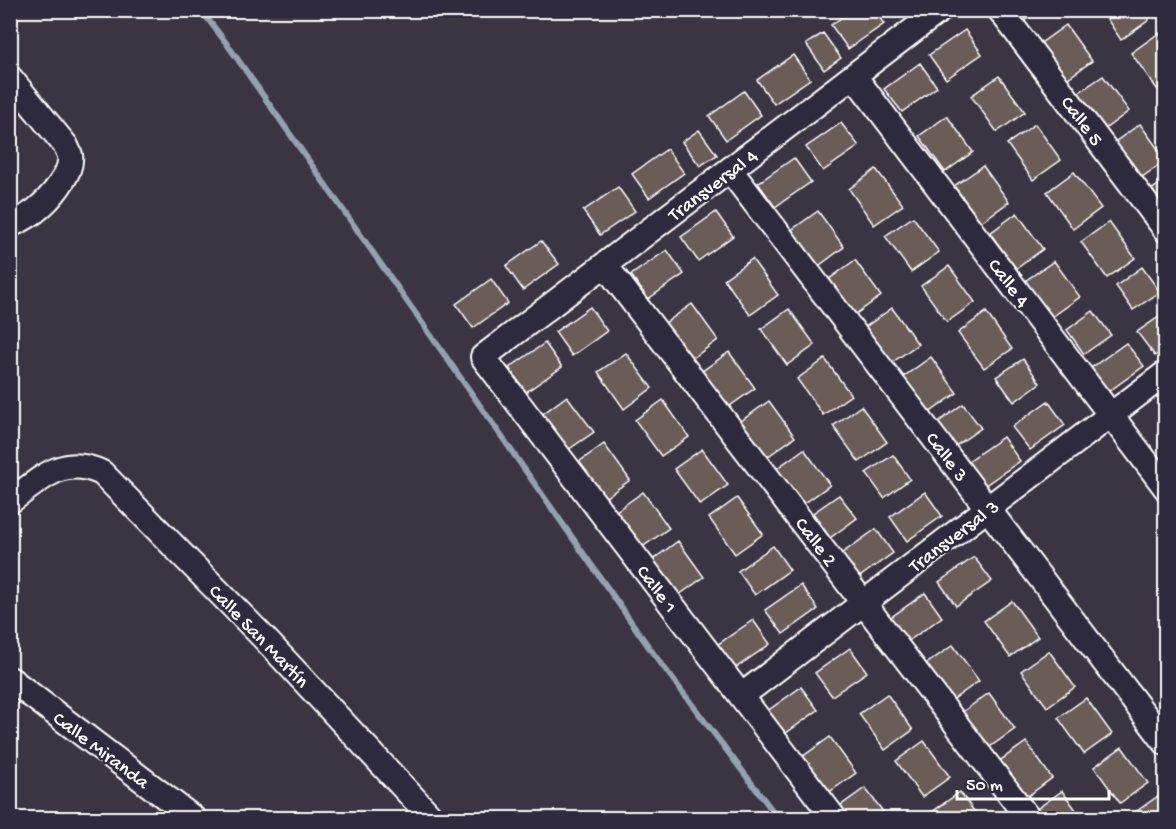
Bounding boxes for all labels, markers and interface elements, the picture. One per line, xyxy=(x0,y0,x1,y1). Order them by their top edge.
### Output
street label: Calle 5 xyxy=(1054,93,1106,152)
street label: Transversal 4 xyxy=(664,145,764,228)
street label: Calle 4 xyxy=(981,255,1033,314)
street label: Calle 3 xyxy=(919,429,971,487)
street label: Transversal 3 xyxy=(905,496,1005,580)
street label: Calle 2 xyxy=(788,514,840,572)
street label: Calle 1 xyxy=(630,562,681,619)
street label: Calle San Martín xyxy=(202,581,313,694)
street label: Calle Miranda xyxy=(47,708,153,796)
scale bar xyxy=(957,763,1108,801)
text: 50 m xyxy=(966,776,1003,797)

